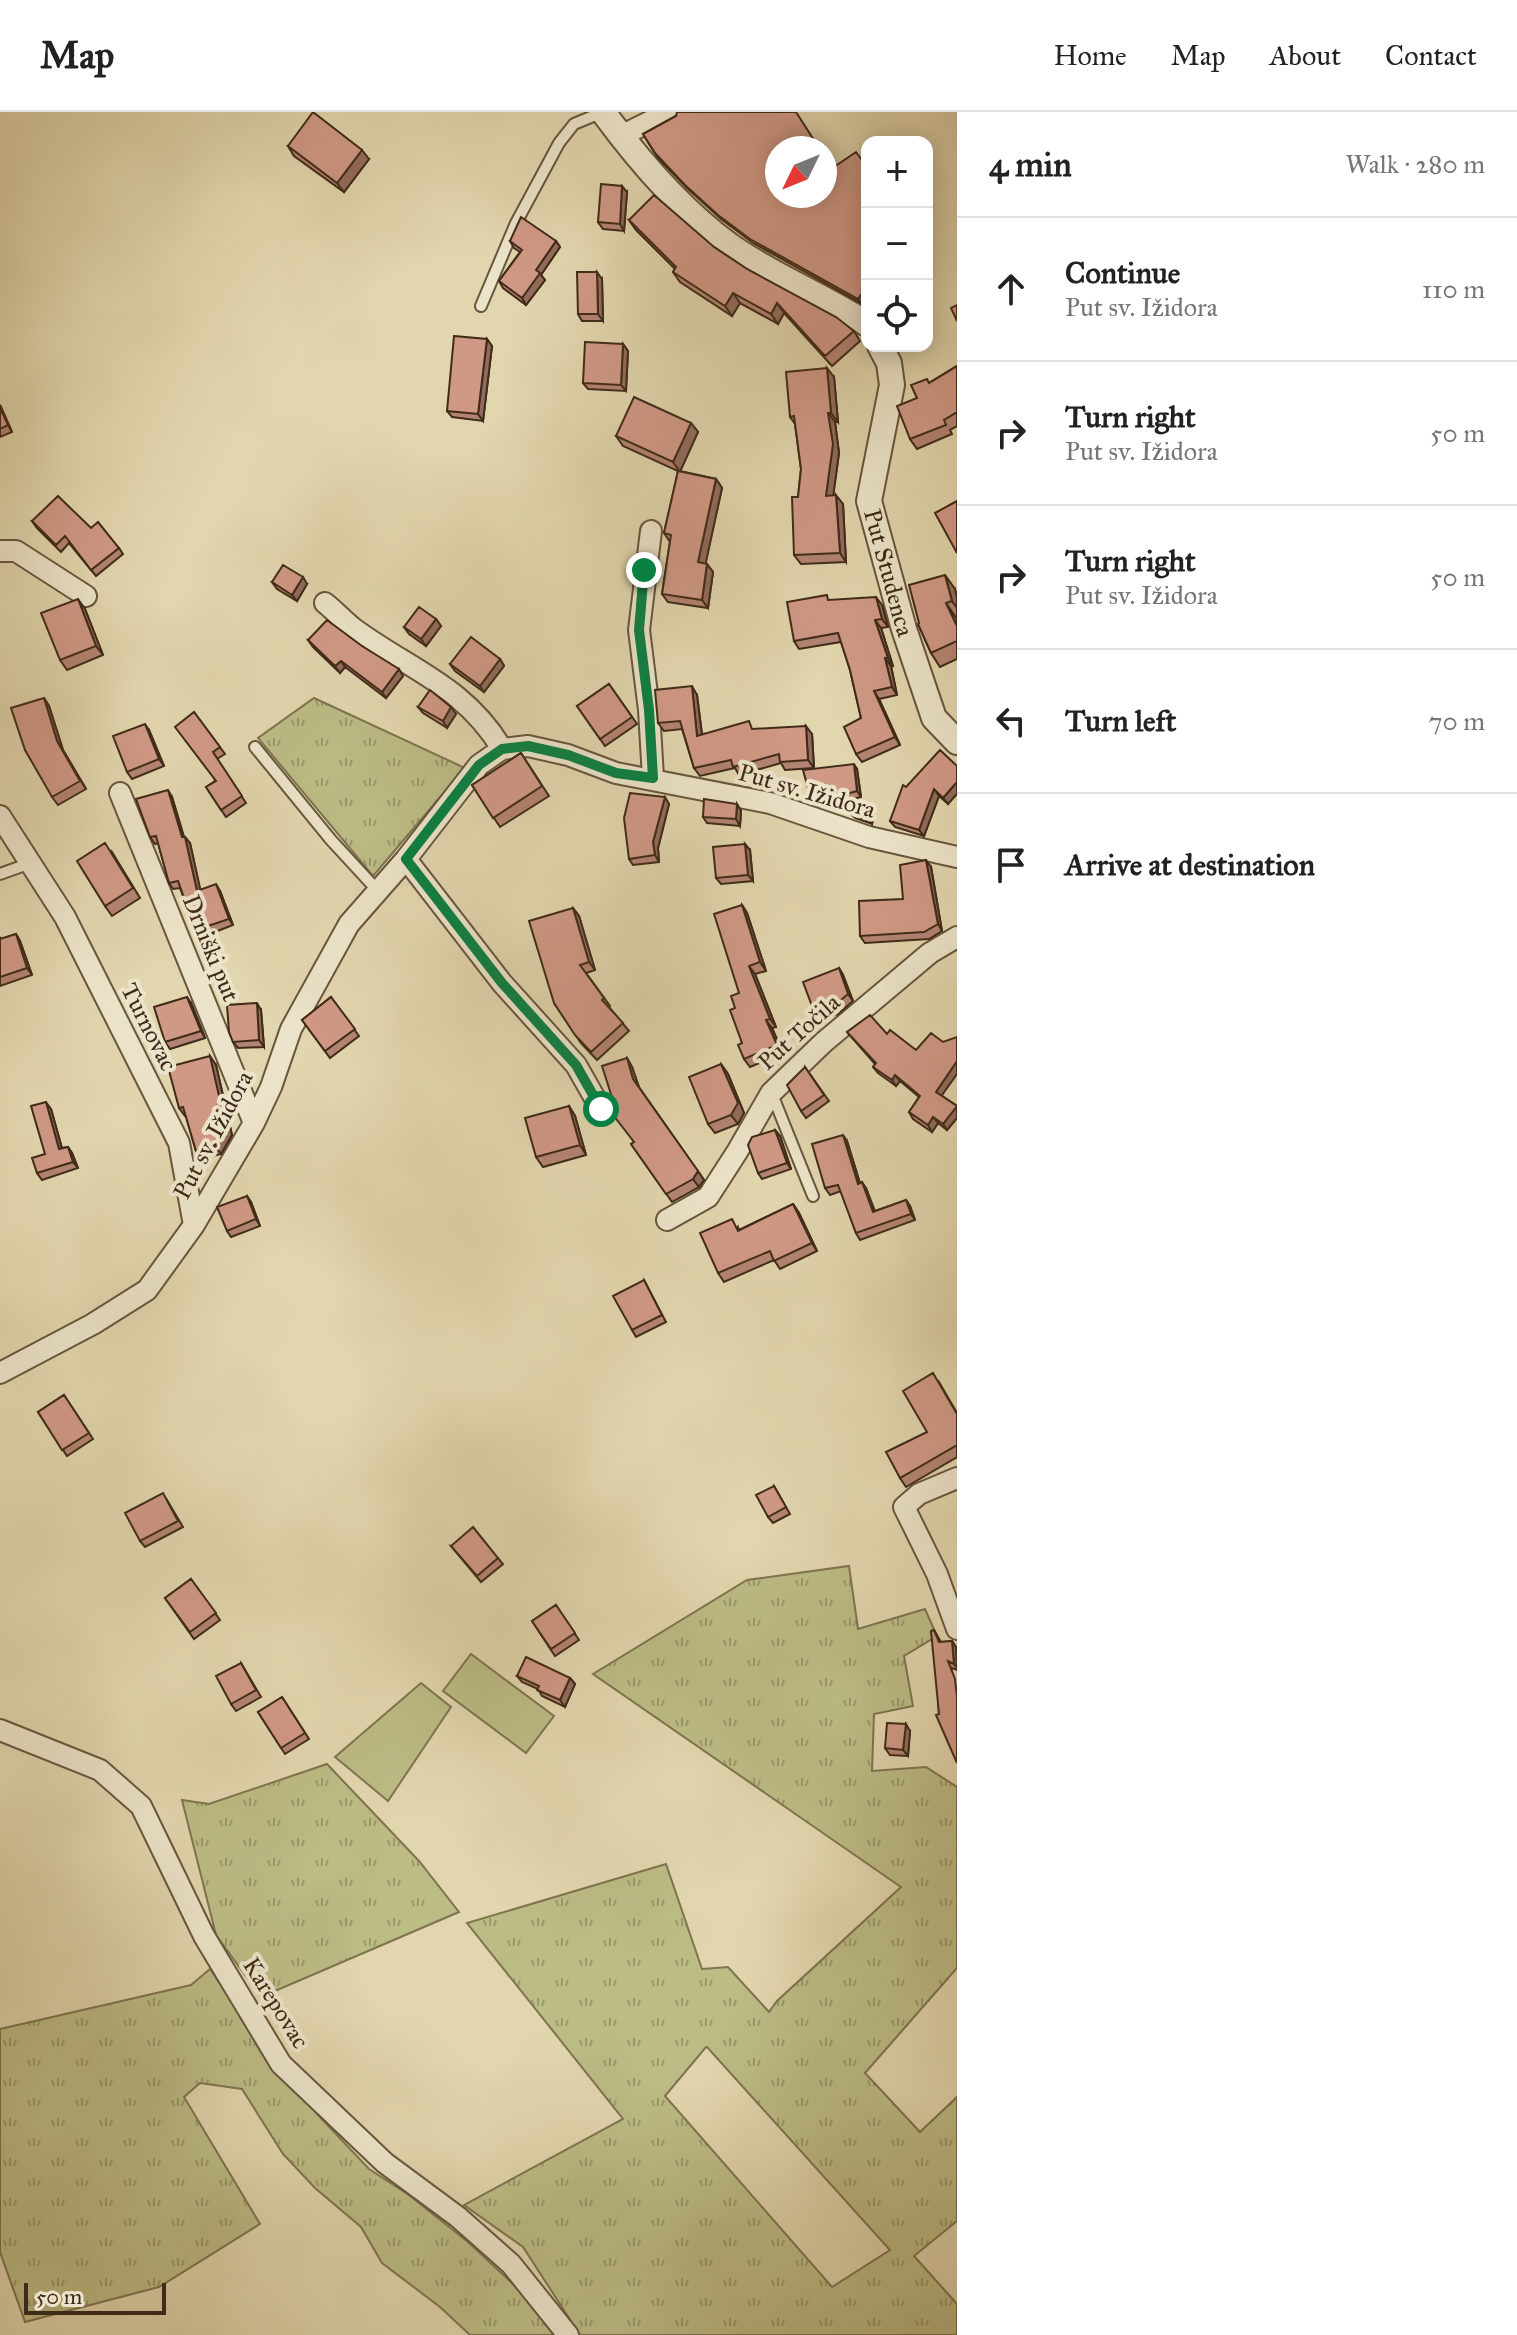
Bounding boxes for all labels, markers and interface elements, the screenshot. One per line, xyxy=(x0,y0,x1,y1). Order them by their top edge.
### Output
text: Map xyxy=(40,32,114,78)
text: Home xyxy=(1054,38,1127,73)
text: Map xyxy=(1171,38,1225,73)
text: About xyxy=(1269,38,1341,73)
text: Contact xyxy=(1385,38,1477,73)
north arrow xyxy=(765,136,837,208)
map controls xyxy=(861,136,933,352)
button: + xyxy=(861,136,933,208)
text: 4 min xyxy=(989,144,1072,185)
text: Walk · 280 m xyxy=(1345,148,1485,180)
button: − xyxy=(861,208,933,280)
text: Continue xyxy=(1065,255,1180,291)
icon: ahead xyxy=(989,267,1033,311)
text: 110 m xyxy=(1422,273,1485,305)
button: locate xyxy=(861,280,933,352)
text: Put sv. Ižidora xyxy=(1065,291,1218,323)
text: Turn right xyxy=(1065,399,1196,435)
icon: right xyxy=(989,411,1033,455)
text: 50 m xyxy=(1430,417,1485,449)
text: Put sv. Ižidora xyxy=(1065,435,1218,467)
street label: Put Studenca xyxy=(857,506,921,641)
text: Turn right xyxy=(1065,543,1196,579)
route end xyxy=(626,552,662,588)
icon: right xyxy=(989,555,1033,599)
text: 50 m xyxy=(1430,561,1485,593)
text: Put sv. Ižidora xyxy=(1065,579,1218,611)
icon: left xyxy=(989,699,1033,743)
text: Turn left xyxy=(1065,703,1176,739)
text: 70 m xyxy=(1429,705,1485,737)
street label: Put sv. Ižidora xyxy=(735,757,880,825)
icon: arrive xyxy=(989,843,1033,887)
text: Arrive at destination xyxy=(1065,847,1315,883)
street label: Drniški put xyxy=(176,890,246,1006)
street label: Turnovac xyxy=(114,978,184,1076)
street label: Put Točila xyxy=(752,987,847,1077)
street label: Put sv. Ižidora xyxy=(167,1065,260,1204)
route start xyxy=(583,1091,619,1127)
street label: Karepovac xyxy=(236,1952,316,2054)
scale bar xyxy=(24,2279,166,2315)
text: 50 m xyxy=(36,2283,82,2310)

